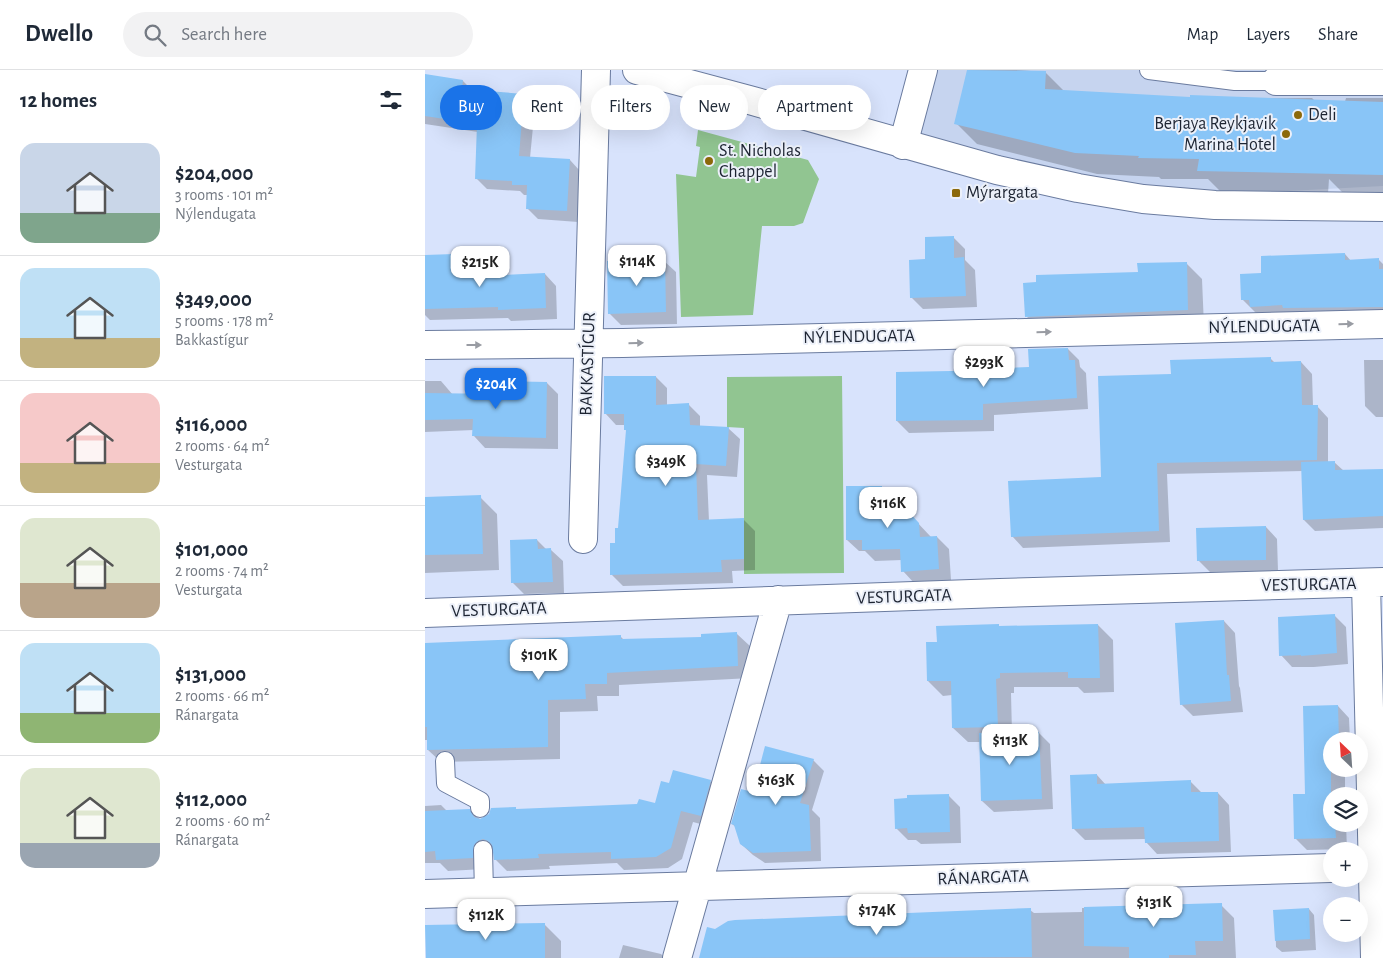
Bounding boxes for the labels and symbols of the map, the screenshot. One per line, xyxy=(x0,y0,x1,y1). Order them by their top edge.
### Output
place label: Deli xyxy=(1308,106,1337,124)
marker: Deli xyxy=(1292,109,1304,121)
place label: Berjaya Reykjavik Marina Hotel xyxy=(1154,115,1277,154)
marker: Berjaya Reykjavik Marina Hotel xyxy=(1280,128,1292,140)
place label: St. Nicholas Chappel xyxy=(719,142,801,181)
marker: St. Nicholas Chappel xyxy=(703,155,715,167)
place label: Mýrargata xyxy=(966,184,1038,202)
marker: Mýrargata xyxy=(950,187,962,199)
pin: $114K xyxy=(602,244,672,287)
pin: $215K xyxy=(445,246,515,288)
street label: BAKKASTÍGUR xyxy=(574,312,599,416)
street label: NÝLENDUGATA xyxy=(1208,314,1321,337)
one-way arrow xyxy=(1338,320,1354,328)
street label: NÝLENDUGATA xyxy=(803,324,916,347)
one-way arrow xyxy=(1036,328,1052,336)
one-way arrow xyxy=(628,339,644,347)
one-way arrow xyxy=(466,341,482,349)
pin: $293K xyxy=(949,346,1019,388)
pin: $204K xyxy=(461,368,531,410)
pin: $349K xyxy=(631,444,701,487)
pin: $116K xyxy=(853,486,923,529)
street label: VESTURGATA xyxy=(1261,575,1357,595)
street label: VESTURGATA xyxy=(856,586,953,608)
street label: VESTURGATA xyxy=(451,599,548,621)
pin: $101K xyxy=(504,638,574,681)
pin: $113K xyxy=(975,724,1045,766)
north arrow xyxy=(1323,732,1367,778)
pin: $163K xyxy=(741,764,811,806)
street label: RÁNARGATA xyxy=(937,864,1030,889)
pin: $131K xyxy=(1119,886,1189,928)
pin: $174K xyxy=(842,894,912,936)
pin: $112K xyxy=(451,898,521,941)

